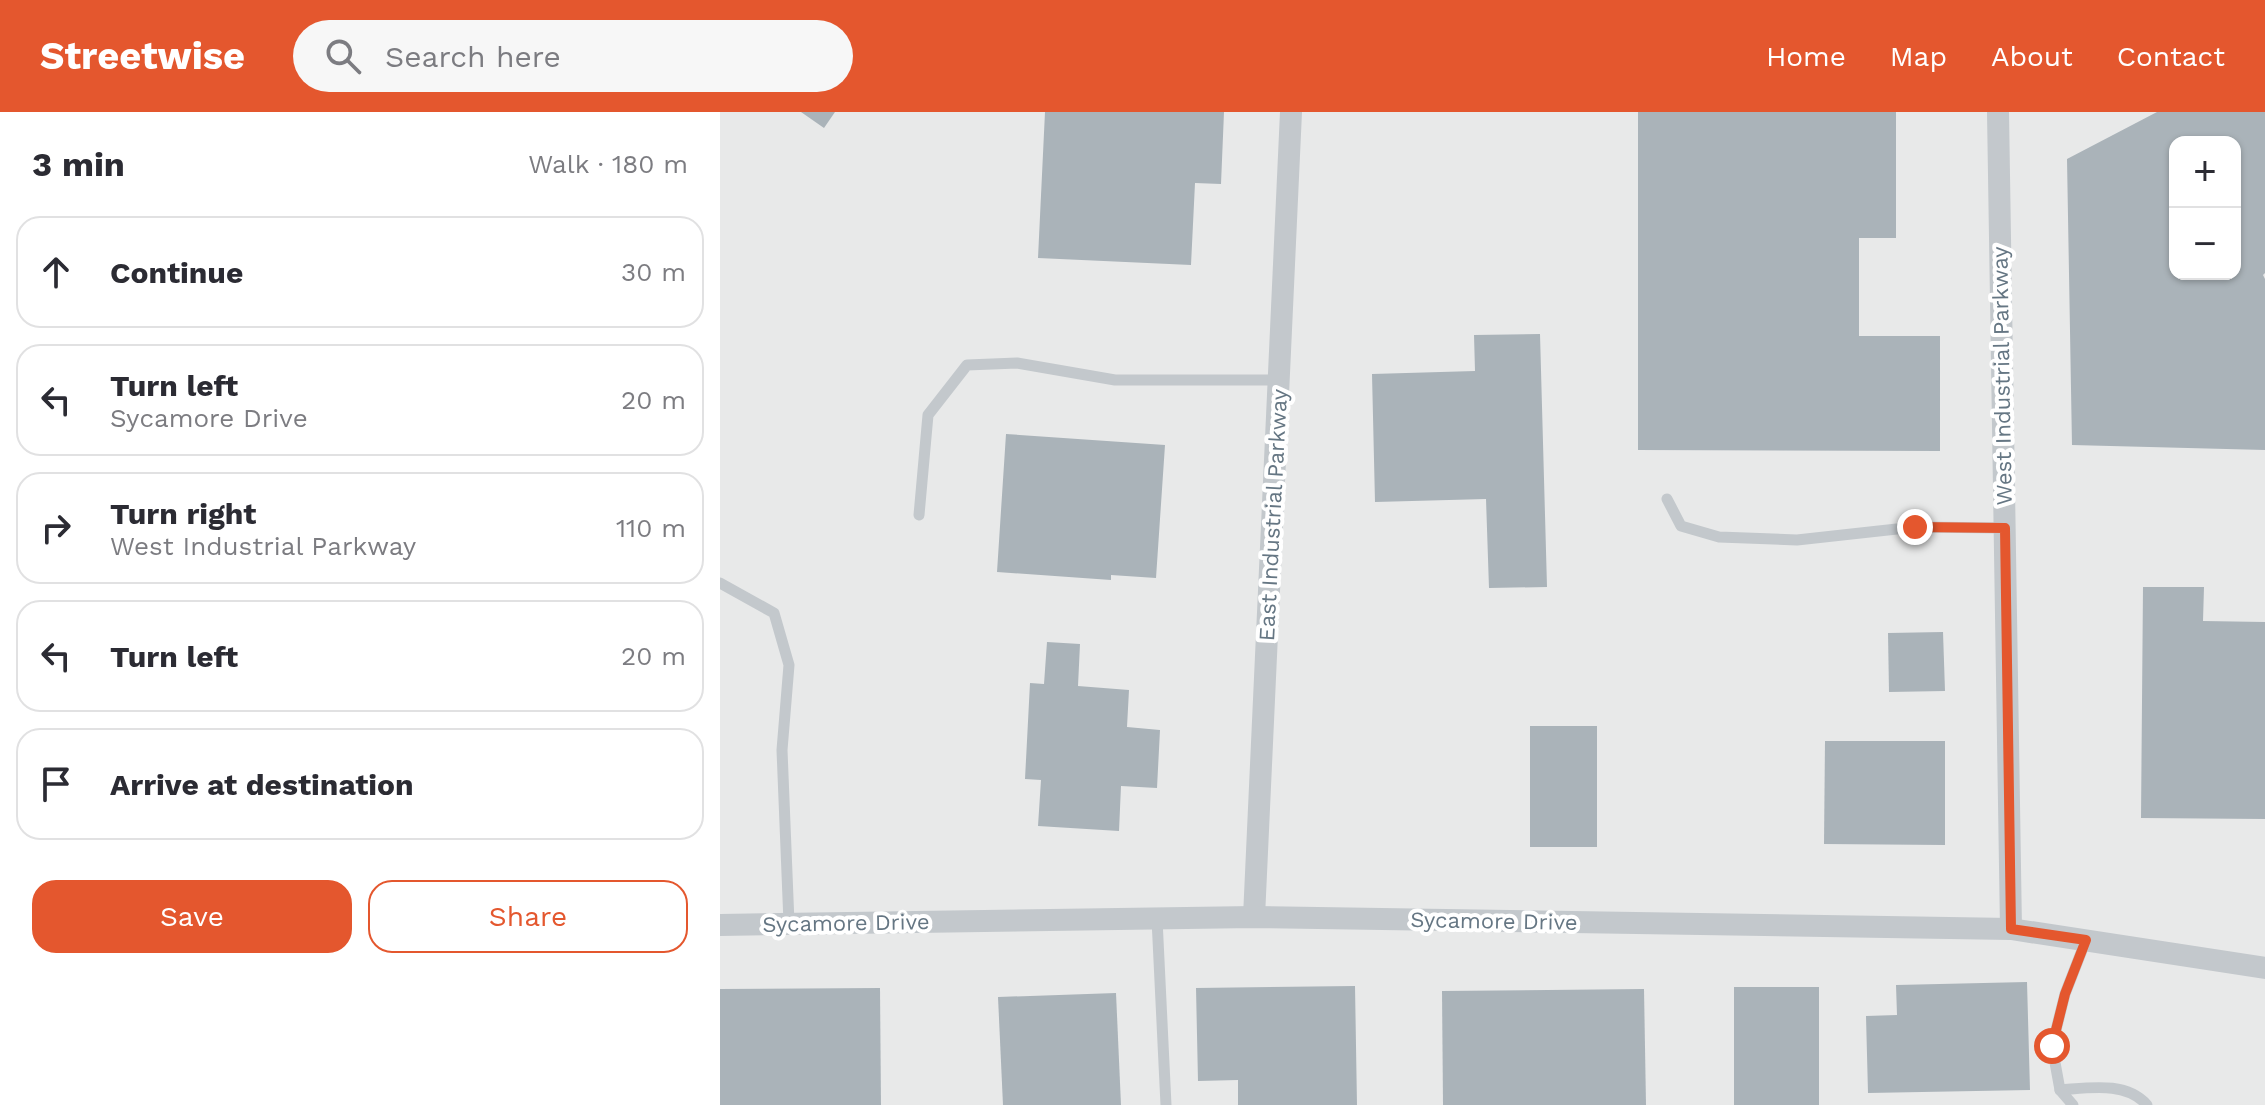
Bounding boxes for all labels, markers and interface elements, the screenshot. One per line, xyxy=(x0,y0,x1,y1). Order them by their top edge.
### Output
search box xyxy=(293,20,853,92)
text: Streetwise xyxy=(40,34,245,78)
icon: search xyxy=(321,34,365,78)
text: Search here xyxy=(385,39,561,74)
text: Home xyxy=(1766,40,1846,73)
text: Map xyxy=(1890,40,1947,73)
text: About xyxy=(1991,40,2073,73)
text: Contact xyxy=(2117,40,2225,73)
map controls xyxy=(2169,136,2241,280)
button: + xyxy=(2169,136,2241,208)
text: 3 min xyxy=(32,144,125,184)
text: Walk · 180 m xyxy=(528,149,688,179)
button: − xyxy=(2169,208,2241,280)
street label: West Industrial Parkway xyxy=(1987,246,2017,506)
icon: ahead xyxy=(34,250,78,294)
text: Continue xyxy=(110,255,243,290)
text: 30 m xyxy=(621,257,686,287)
text: Turn left xyxy=(110,368,238,403)
icon: left xyxy=(34,378,78,422)
text: 20 m xyxy=(621,385,686,415)
street label: East Industrial Parkway xyxy=(1254,388,1292,642)
text: Sycamore Drive xyxy=(110,403,308,433)
text: Turn right xyxy=(110,496,256,531)
icon: right xyxy=(34,506,78,550)
route end xyxy=(1897,509,1933,545)
text: 110 m xyxy=(616,513,686,543)
text: West Industrial Parkway xyxy=(110,531,416,561)
icon: left xyxy=(34,634,78,678)
text: Turn left xyxy=(110,639,238,674)
text: 20 m xyxy=(621,641,686,671)
icon: arrive xyxy=(34,762,78,806)
text: Arrive at destination xyxy=(110,767,414,802)
button: Save xyxy=(32,880,352,953)
button: Share xyxy=(368,880,688,953)
street label: Sycamore Drive xyxy=(1410,907,1578,935)
street label: Sycamore Drive xyxy=(762,909,930,937)
route start xyxy=(2034,1028,2070,1064)

